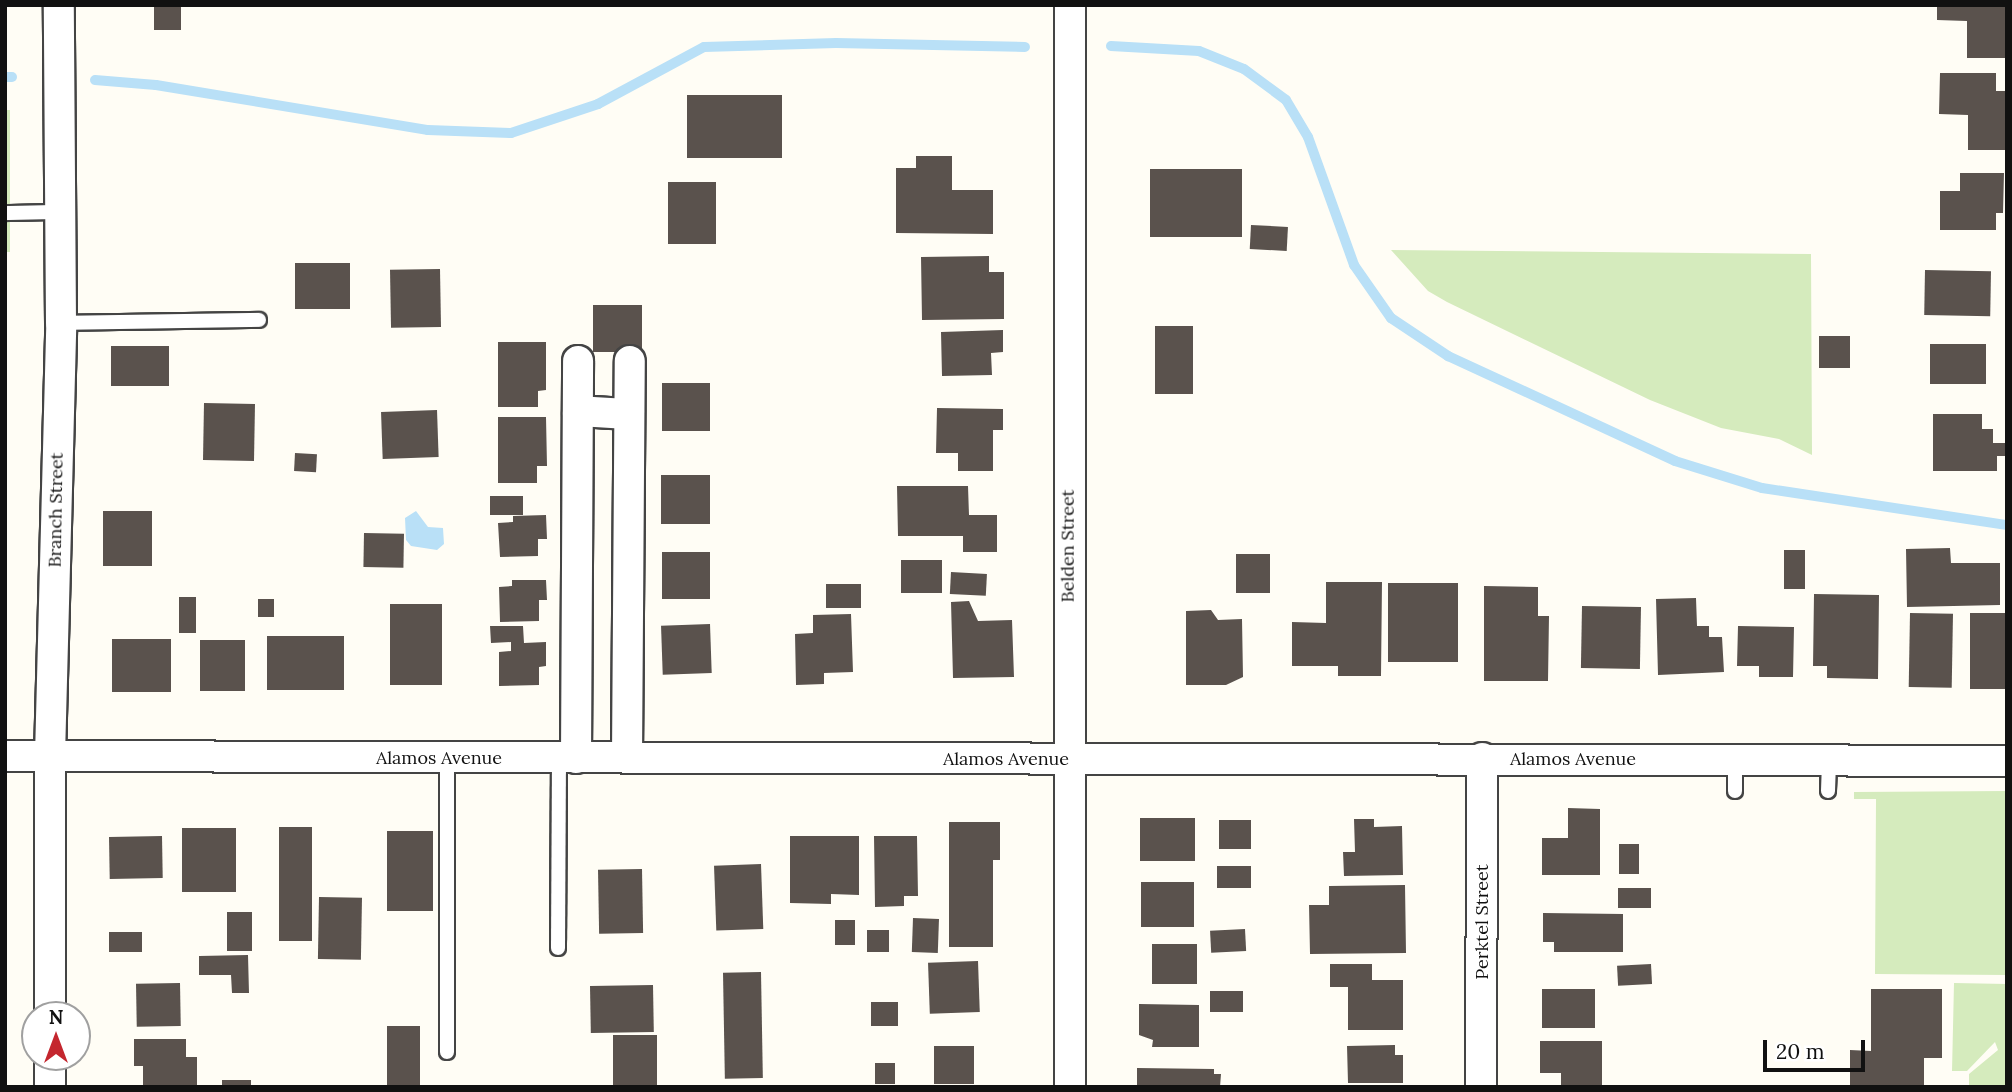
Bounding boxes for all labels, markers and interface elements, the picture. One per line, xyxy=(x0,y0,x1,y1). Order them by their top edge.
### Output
street label: Branch Street xyxy=(44,452,68,568)
street label: Belden Street xyxy=(1057,489,1079,603)
street label: Alamos Avenue xyxy=(376,747,502,769)
street label: Alamos Avenue xyxy=(943,748,1069,770)
street label: Alamos Avenue xyxy=(1510,748,1636,770)
street label: Perktel Street xyxy=(1471,864,1493,980)
north arrow xyxy=(21,1001,91,1071)
text: N xyxy=(49,1005,63,1029)
scale bar xyxy=(1767,1026,1868,1070)
text: 20 m xyxy=(1776,1038,1825,1065)

